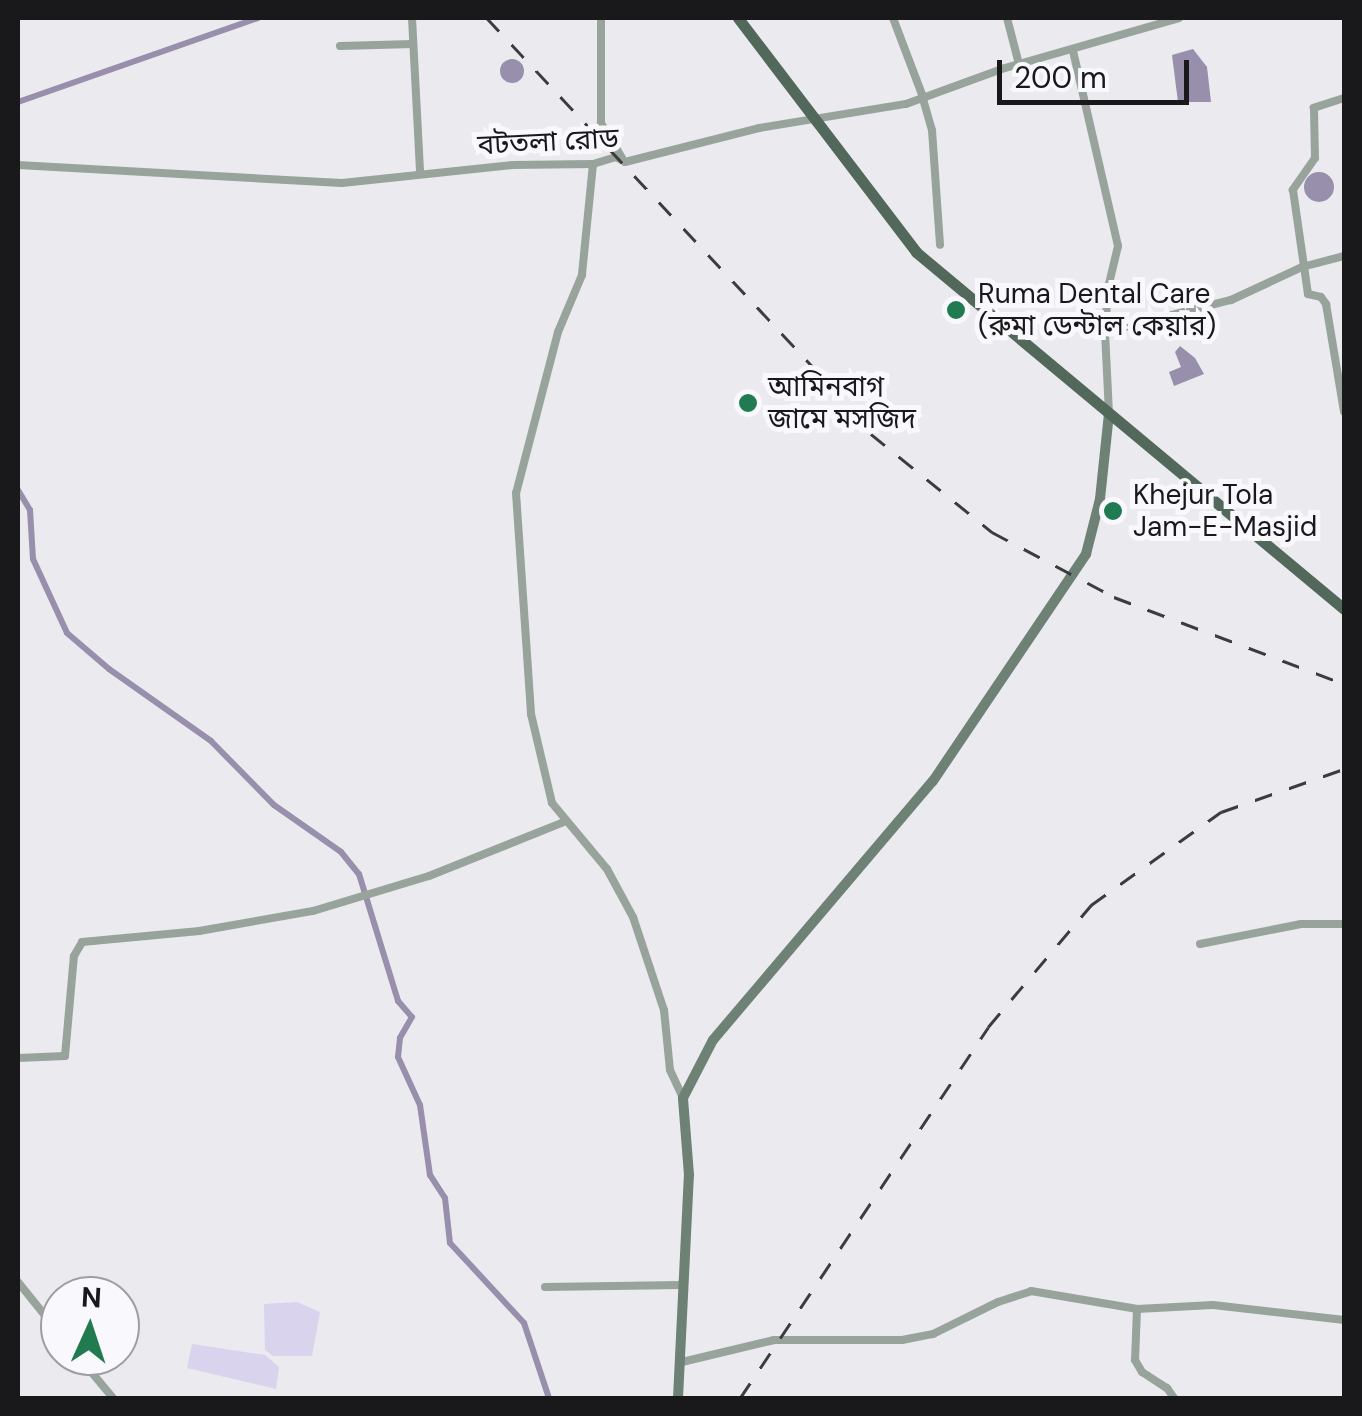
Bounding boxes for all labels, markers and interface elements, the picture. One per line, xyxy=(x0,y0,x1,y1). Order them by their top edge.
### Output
scale bar xyxy=(1002,40,1194,102)
text: 200 m xyxy=(1014,58,1107,97)
street label: বটতলা রোড xyxy=(477,122,619,162)
place label: Ruma Dental Care (রুমা ডেন্টাল কেয়ার) xyxy=(978,277,1216,343)
marker: Ruma Dental Care (রুমা ডেন্টাল কেয়ার) xyxy=(943,297,969,323)
place label: আমিনবাগ জামে মসজিদ xyxy=(768,370,916,436)
marker: আমিনবাগ জামে মসজিদ xyxy=(737,392,759,414)
place label: Khejur Tola Jam-E-Masjid xyxy=(1133,478,1317,544)
marker: Khejur Tola Jam-E-Masjid xyxy=(1102,500,1124,522)
north arrow xyxy=(40,1276,140,1376)
text: N xyxy=(80,1279,103,1317)

